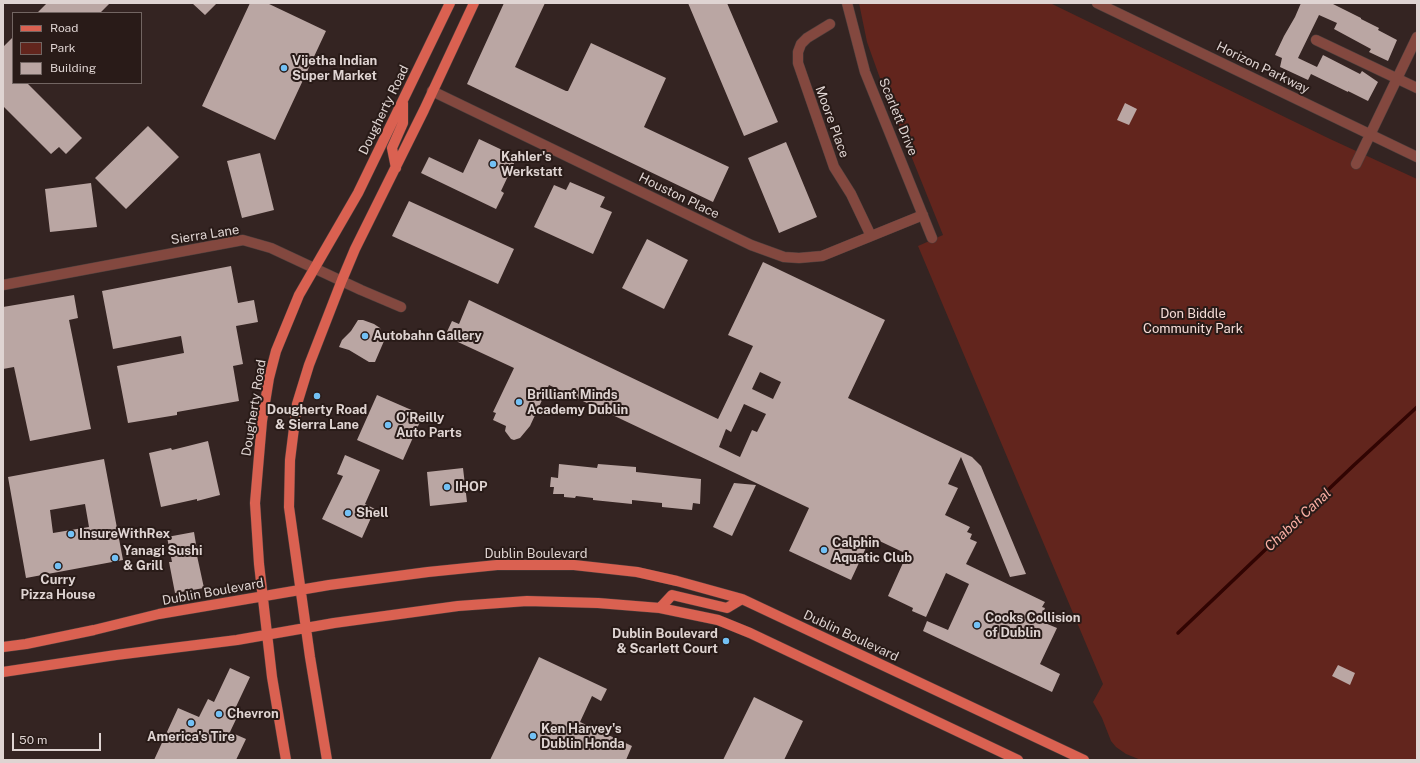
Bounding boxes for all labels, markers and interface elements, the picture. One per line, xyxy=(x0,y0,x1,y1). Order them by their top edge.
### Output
legend xyxy=(12,12,142,84)
text: Road xyxy=(50,21,78,35)
street label: Horizon Parkway xyxy=(1214,39,1312,97)
text: Park xyxy=(50,41,76,55)
place label: Vijetha Indian Super Market xyxy=(292,53,377,84)
text: Building xyxy=(50,61,96,75)
marker: Vijetha Indian Super Market xyxy=(279,63,289,73)
street label: Dougherty Road xyxy=(356,63,412,157)
street label: Scarlett Drive xyxy=(875,76,921,158)
street label: Moore Place xyxy=(812,84,852,160)
place label: Kahler's Werkstatt xyxy=(501,149,563,180)
marker: Kahler's Werkstatt xyxy=(488,159,498,169)
street label: Houston Place xyxy=(636,170,722,222)
street label: Sierra Lane xyxy=(170,222,240,248)
park label: Don Biddle Community Park xyxy=(1143,306,1243,337)
place label: Autobahn Gallery xyxy=(373,328,482,344)
marker: Autobahn Gallery xyxy=(360,331,370,341)
street label: Dougherty Road xyxy=(239,359,269,457)
place label: Brilliant Minds Academy Dublin xyxy=(527,387,628,418)
marker: Dougherty Road & Sierra Lane xyxy=(312,391,322,401)
marker: Brilliant Minds Academy Dublin xyxy=(514,397,524,407)
place label: Dougherty Road & Sierra Lane xyxy=(267,402,367,433)
place label: O'Reilly Auto Parts xyxy=(396,410,462,441)
marker: O'Reilly Auto Parts xyxy=(383,420,393,430)
place label: IHOP xyxy=(455,479,487,495)
marker: IHOP xyxy=(442,482,452,492)
water label: Chabot Canal xyxy=(1261,485,1335,555)
place label: Shell xyxy=(356,505,389,521)
marker: Shell xyxy=(343,508,353,518)
place label: InsureWithRex xyxy=(79,526,170,542)
marker: InsureWithRex xyxy=(66,529,76,539)
place label: Calphin Aquatic Club xyxy=(832,535,912,566)
place label: Yanagi Sushi & Grill xyxy=(123,543,202,574)
marker: Calphin Aquatic Club xyxy=(819,545,829,555)
street label: Dublin Boulevard xyxy=(484,546,588,562)
marker: Yanagi Sushi & Grill xyxy=(110,553,120,563)
marker: Curry Pizza House xyxy=(53,561,63,571)
place label: Curry Pizza House xyxy=(21,572,95,603)
street label: Dublin Boulevard xyxy=(161,575,265,609)
street label: Dublin Boulevard xyxy=(801,607,901,665)
place label: Cooks Collision of Dublin xyxy=(985,610,1081,641)
marker: Cooks Collision of Dublin xyxy=(972,620,982,630)
place label: Dublin Boulevard & Scarlett Court xyxy=(612,626,718,657)
marker: Dublin Boulevard & Scarlett Court xyxy=(721,636,731,646)
place label: Chevron xyxy=(227,706,279,722)
marker: Chevron xyxy=(214,709,224,719)
marker: America's Tire xyxy=(186,718,196,728)
place label: Ken Harvey's Dublin Honda xyxy=(541,721,625,752)
scale bar xyxy=(14,725,103,751)
place label: America's Tire xyxy=(147,729,235,745)
marker: Ken Harvey's Dublin Honda xyxy=(528,731,538,741)
text: 50 m xyxy=(19,733,47,747)

